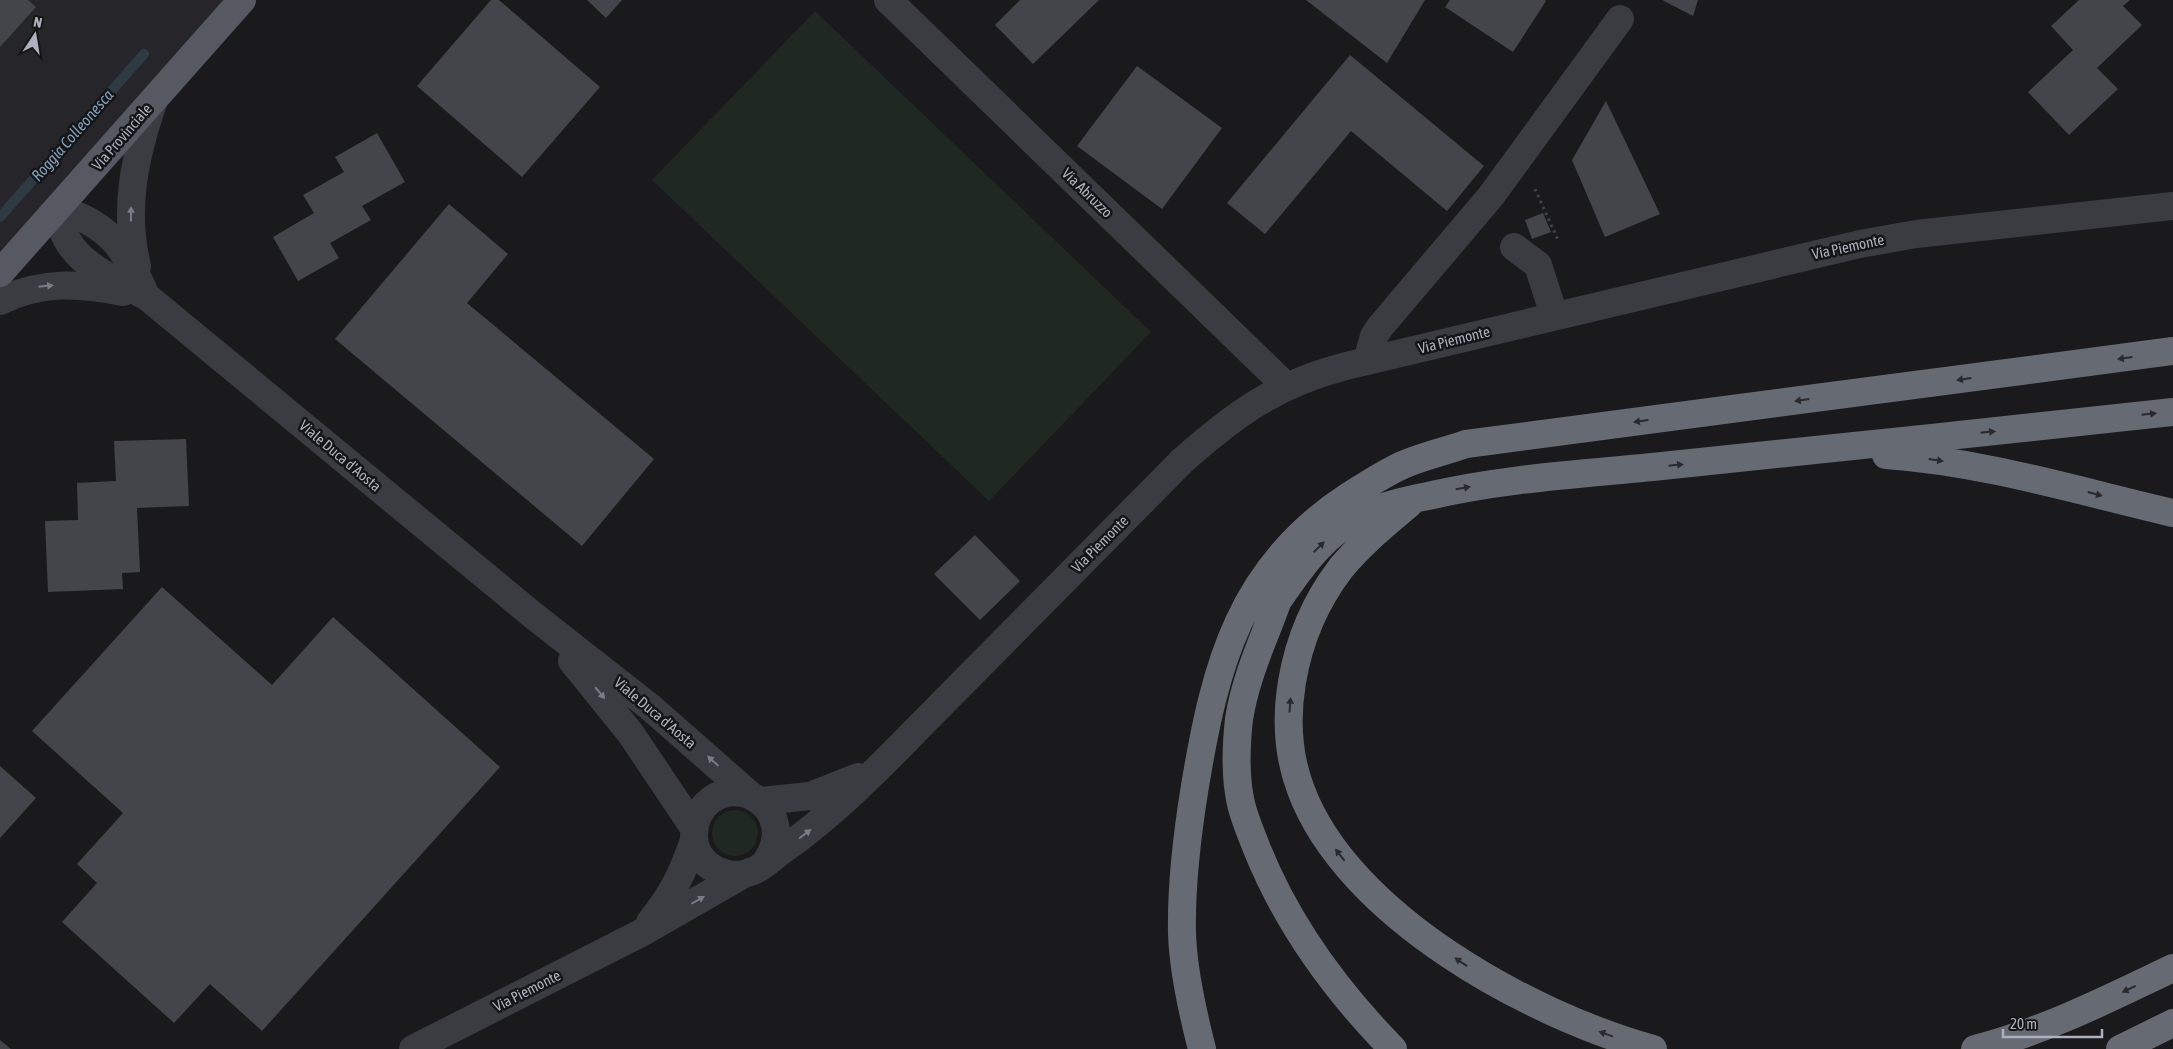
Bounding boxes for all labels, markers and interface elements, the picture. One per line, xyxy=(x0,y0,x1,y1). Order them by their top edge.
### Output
north arrow xyxy=(10,10,60,60)
text: N xyxy=(32,14,43,31)
water label: Roggia Colleonesca xyxy=(27,85,118,185)
street label: Via Provinciale xyxy=(88,100,155,173)
street label: Via Abruzzo xyxy=(1059,164,1116,221)
one-way arrow xyxy=(127,206,135,222)
street label: Via Piemonte xyxy=(1810,231,1886,262)
one-way arrow xyxy=(38,282,54,290)
street label: Via Piemonte xyxy=(1416,322,1492,357)
one-way arrow xyxy=(2116,354,2132,362)
one-way arrow xyxy=(1955,375,1971,383)
one-way arrow xyxy=(1794,396,1810,404)
one-way arrow xyxy=(2142,410,2158,418)
street label: Viale Duca d'Aosta xyxy=(296,417,385,495)
one-way arrow xyxy=(1633,417,1649,425)
one-way arrow xyxy=(1980,428,1996,436)
one-way arrow xyxy=(1928,457,1944,465)
one-way arrow xyxy=(1669,461,1685,469)
one-way arrow xyxy=(1455,484,1471,492)
one-way arrow xyxy=(2087,490,2102,498)
street label: Via Piemonte xyxy=(1068,512,1132,576)
one-way arrow xyxy=(1313,541,1325,553)
street label: Viale Duca d'Aosta xyxy=(611,674,700,752)
one-way arrow xyxy=(594,687,605,699)
one-way arrow xyxy=(1286,697,1294,713)
one-way arrow xyxy=(707,755,719,767)
one-way arrow xyxy=(798,829,811,840)
one-way arrow xyxy=(1334,849,1345,862)
one-way arrow xyxy=(692,896,705,905)
one-way arrow xyxy=(1454,957,1468,967)
street label: Via Piemonte xyxy=(490,966,563,1015)
one-way arrow xyxy=(2122,986,2136,994)
scale bar xyxy=(2003,1006,2102,1038)
text: 20 m xyxy=(2010,1015,2037,1032)
one-way arrow xyxy=(1598,1030,1613,1038)

